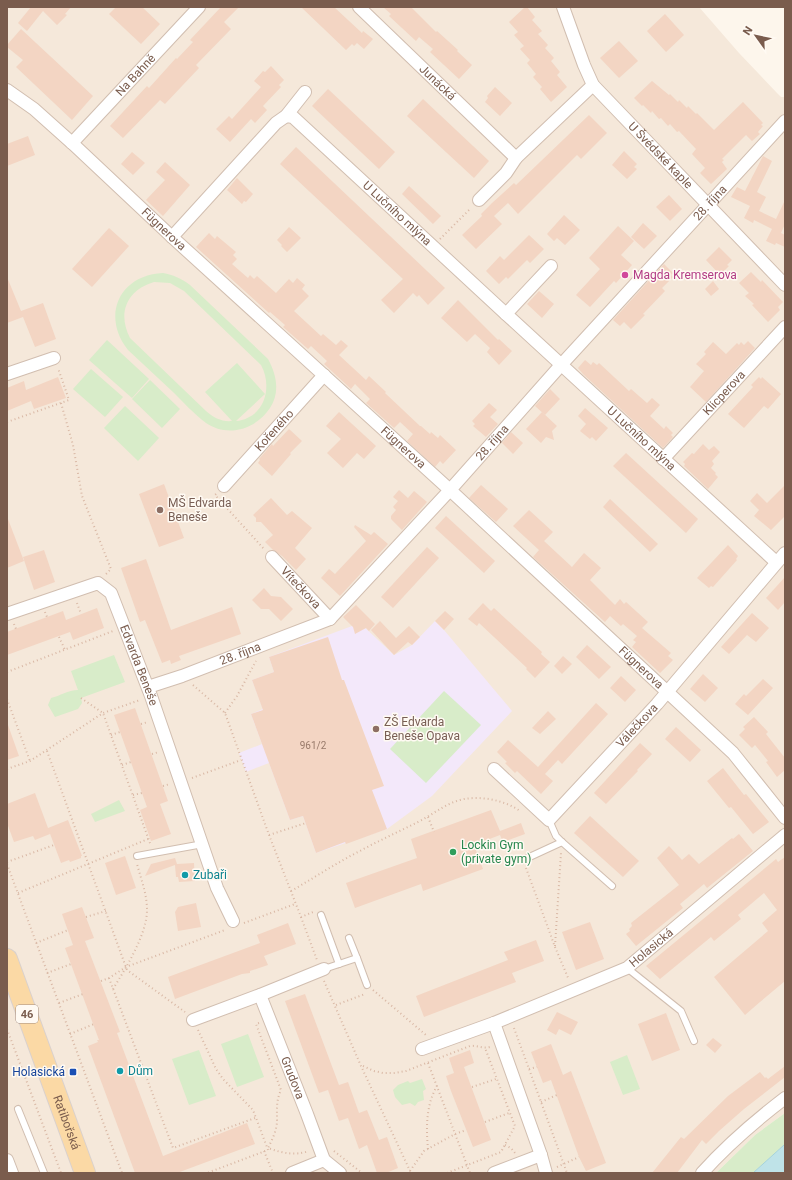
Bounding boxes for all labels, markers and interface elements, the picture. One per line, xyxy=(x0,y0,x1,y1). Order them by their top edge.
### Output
north arrow xyxy=(736,16,776,56)
text: N xyxy=(740,24,756,38)
street label: Na Bahně xyxy=(113,51,158,99)
street label: Junácká xyxy=(416,62,459,103)
street label: U Švédské kaple xyxy=(625,119,696,191)
street label: U Lučního mlýna xyxy=(360,178,434,248)
street label: 28. října xyxy=(690,182,730,223)
street label: Fügnerova xyxy=(139,205,189,253)
place label: Magda Kremserova xyxy=(633,268,737,282)
marker: Magda Kremserova xyxy=(620,270,630,280)
street label: Klicperova xyxy=(700,368,748,418)
street label: U Lučního mlýna xyxy=(604,403,679,473)
street label: Kořeného xyxy=(252,407,297,454)
street label: 28. října xyxy=(473,422,512,463)
street label: Fügnerova xyxy=(378,424,429,471)
place label: MŠ Edvarda Beneše xyxy=(168,495,232,524)
marker: MŠ Edvarda Beneše xyxy=(155,505,165,515)
street label: Vítečkova xyxy=(278,564,324,612)
street label: Edvarda Beneše xyxy=(117,623,161,707)
street label: 28. října xyxy=(218,639,263,668)
street label: Fügnerova xyxy=(616,643,666,692)
street label: Válečkova xyxy=(613,701,661,750)
place label: ZŠ Edvarda Beneše Opava xyxy=(384,714,460,743)
marker: ZŠ Edvarda Beneše Opava xyxy=(371,724,381,734)
house number: 961/2 xyxy=(300,740,327,751)
place label: Lockin Gym (private gym) xyxy=(461,838,531,866)
marker: Lockin Gym (private gym) xyxy=(448,847,458,857)
place label: Zubaři xyxy=(193,868,227,882)
marker: Zubaři xyxy=(180,870,190,880)
street label: Holasická xyxy=(626,925,676,970)
road number: 46 xyxy=(16,1005,38,1023)
street label: Grudova xyxy=(278,1054,307,1101)
place label: Dům xyxy=(128,1064,153,1078)
place label: Holasická xyxy=(12,1065,65,1079)
marker: Dům xyxy=(115,1066,125,1076)
marker: Holasická xyxy=(68,1067,78,1077)
street label: Ratibořská xyxy=(50,1093,83,1152)

